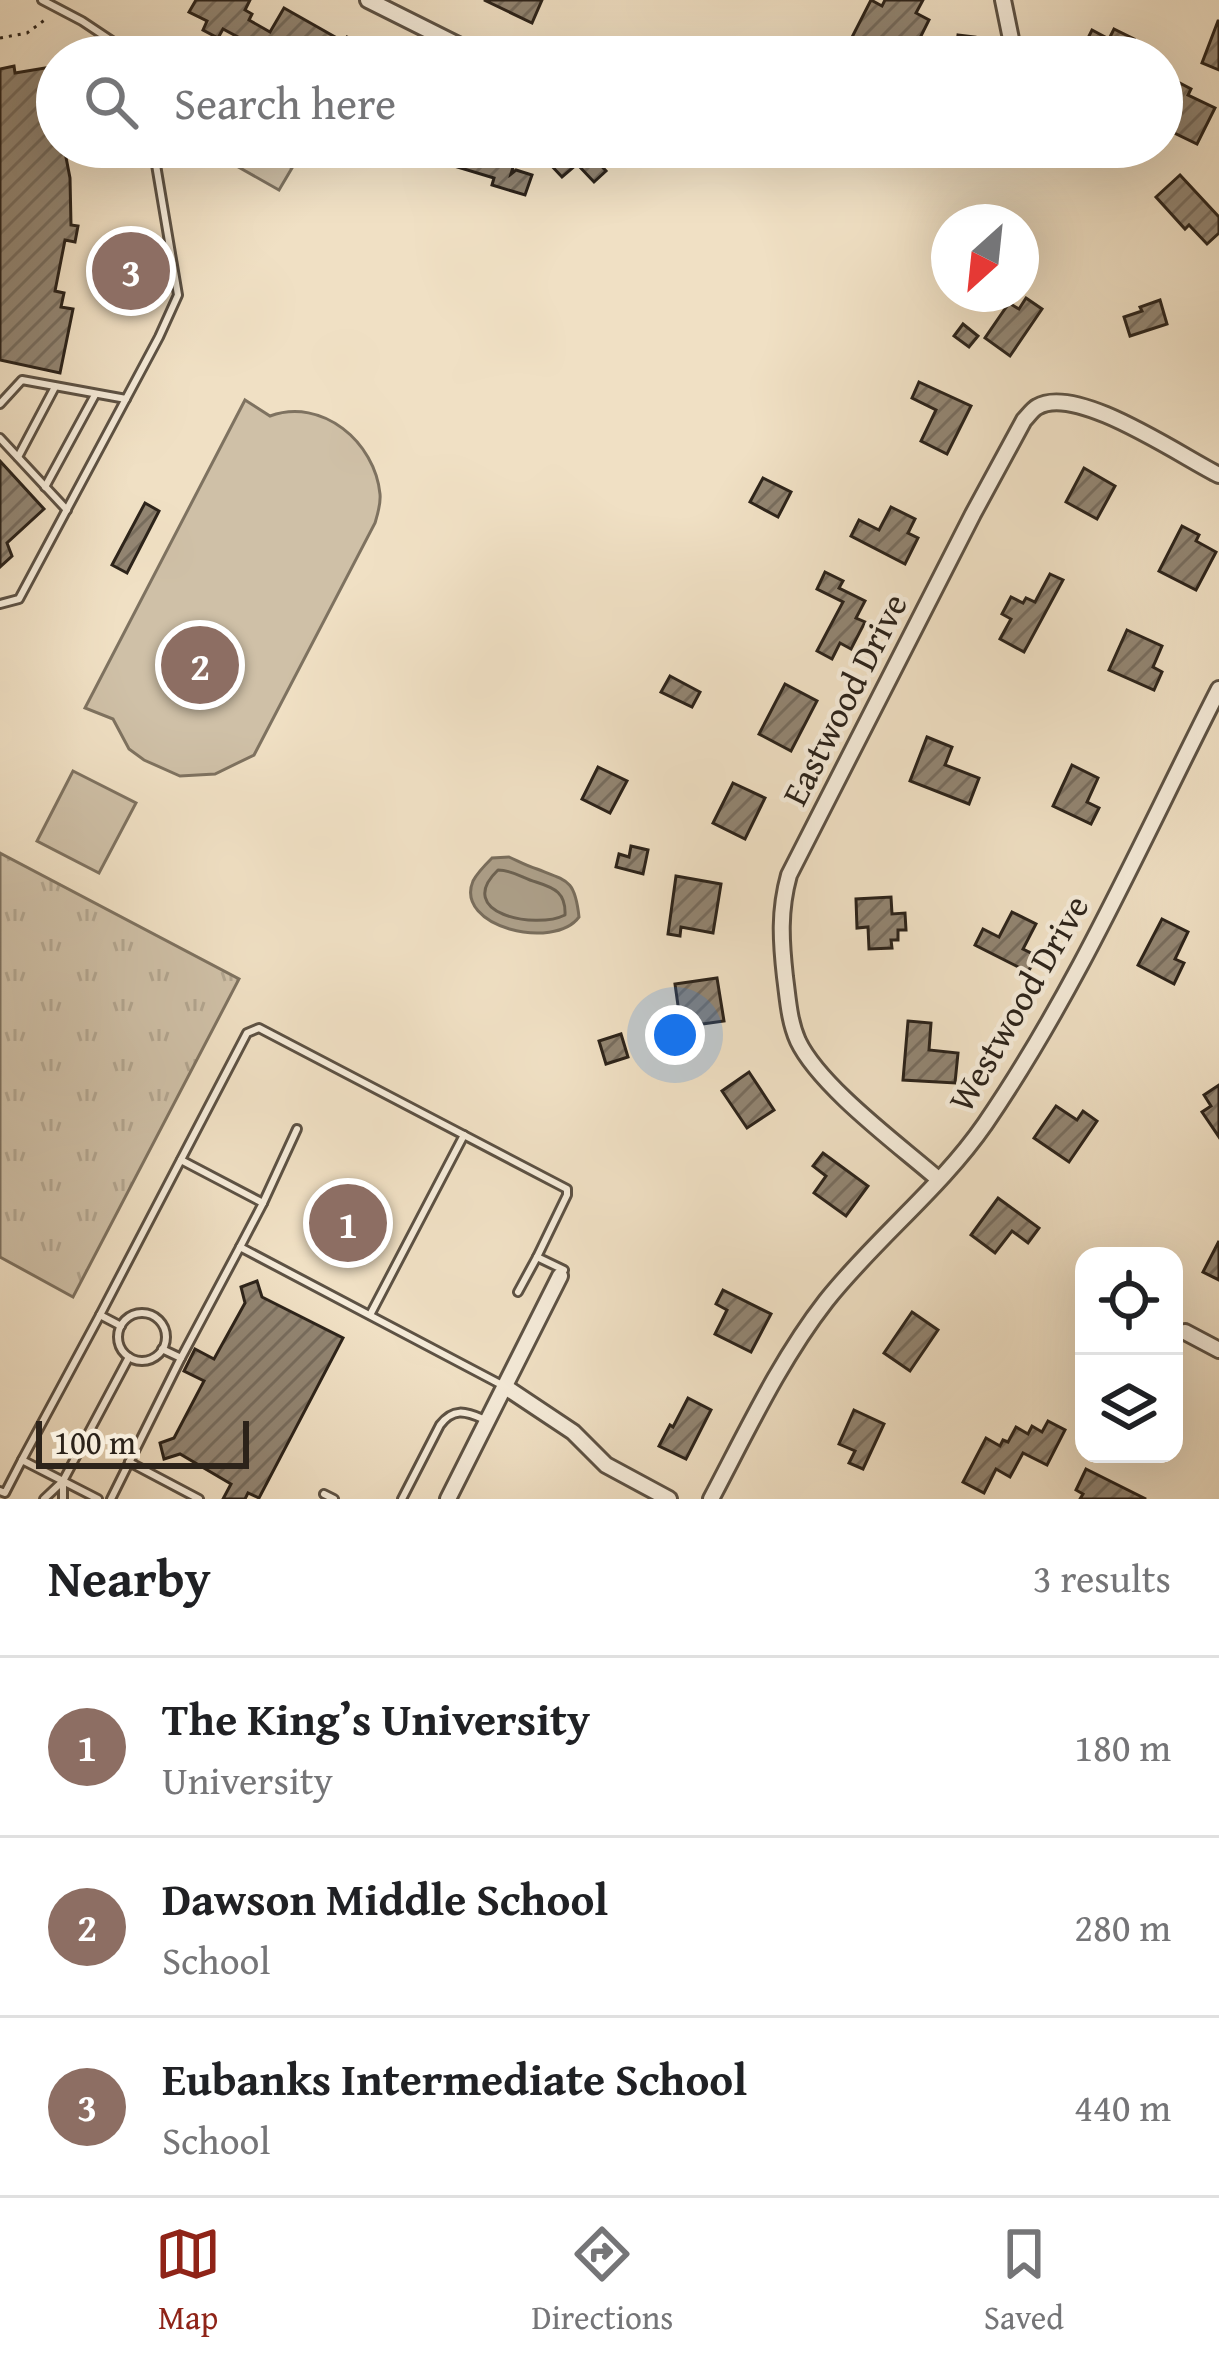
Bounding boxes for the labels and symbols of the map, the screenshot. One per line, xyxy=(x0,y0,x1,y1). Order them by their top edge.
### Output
north arrow xyxy=(931,204,1039,312)
pin: 3 xyxy=(92,226,170,316)
street label: Eastwood Drive xyxy=(767,583,920,814)
pin: 2 xyxy=(161,620,239,710)
street label: Westwood Drive xyxy=(934,884,1101,1121)
your location xyxy=(645,1005,705,1065)
pin: 1 xyxy=(309,1178,387,1268)
scale bar xyxy=(36,1415,249,1468)

